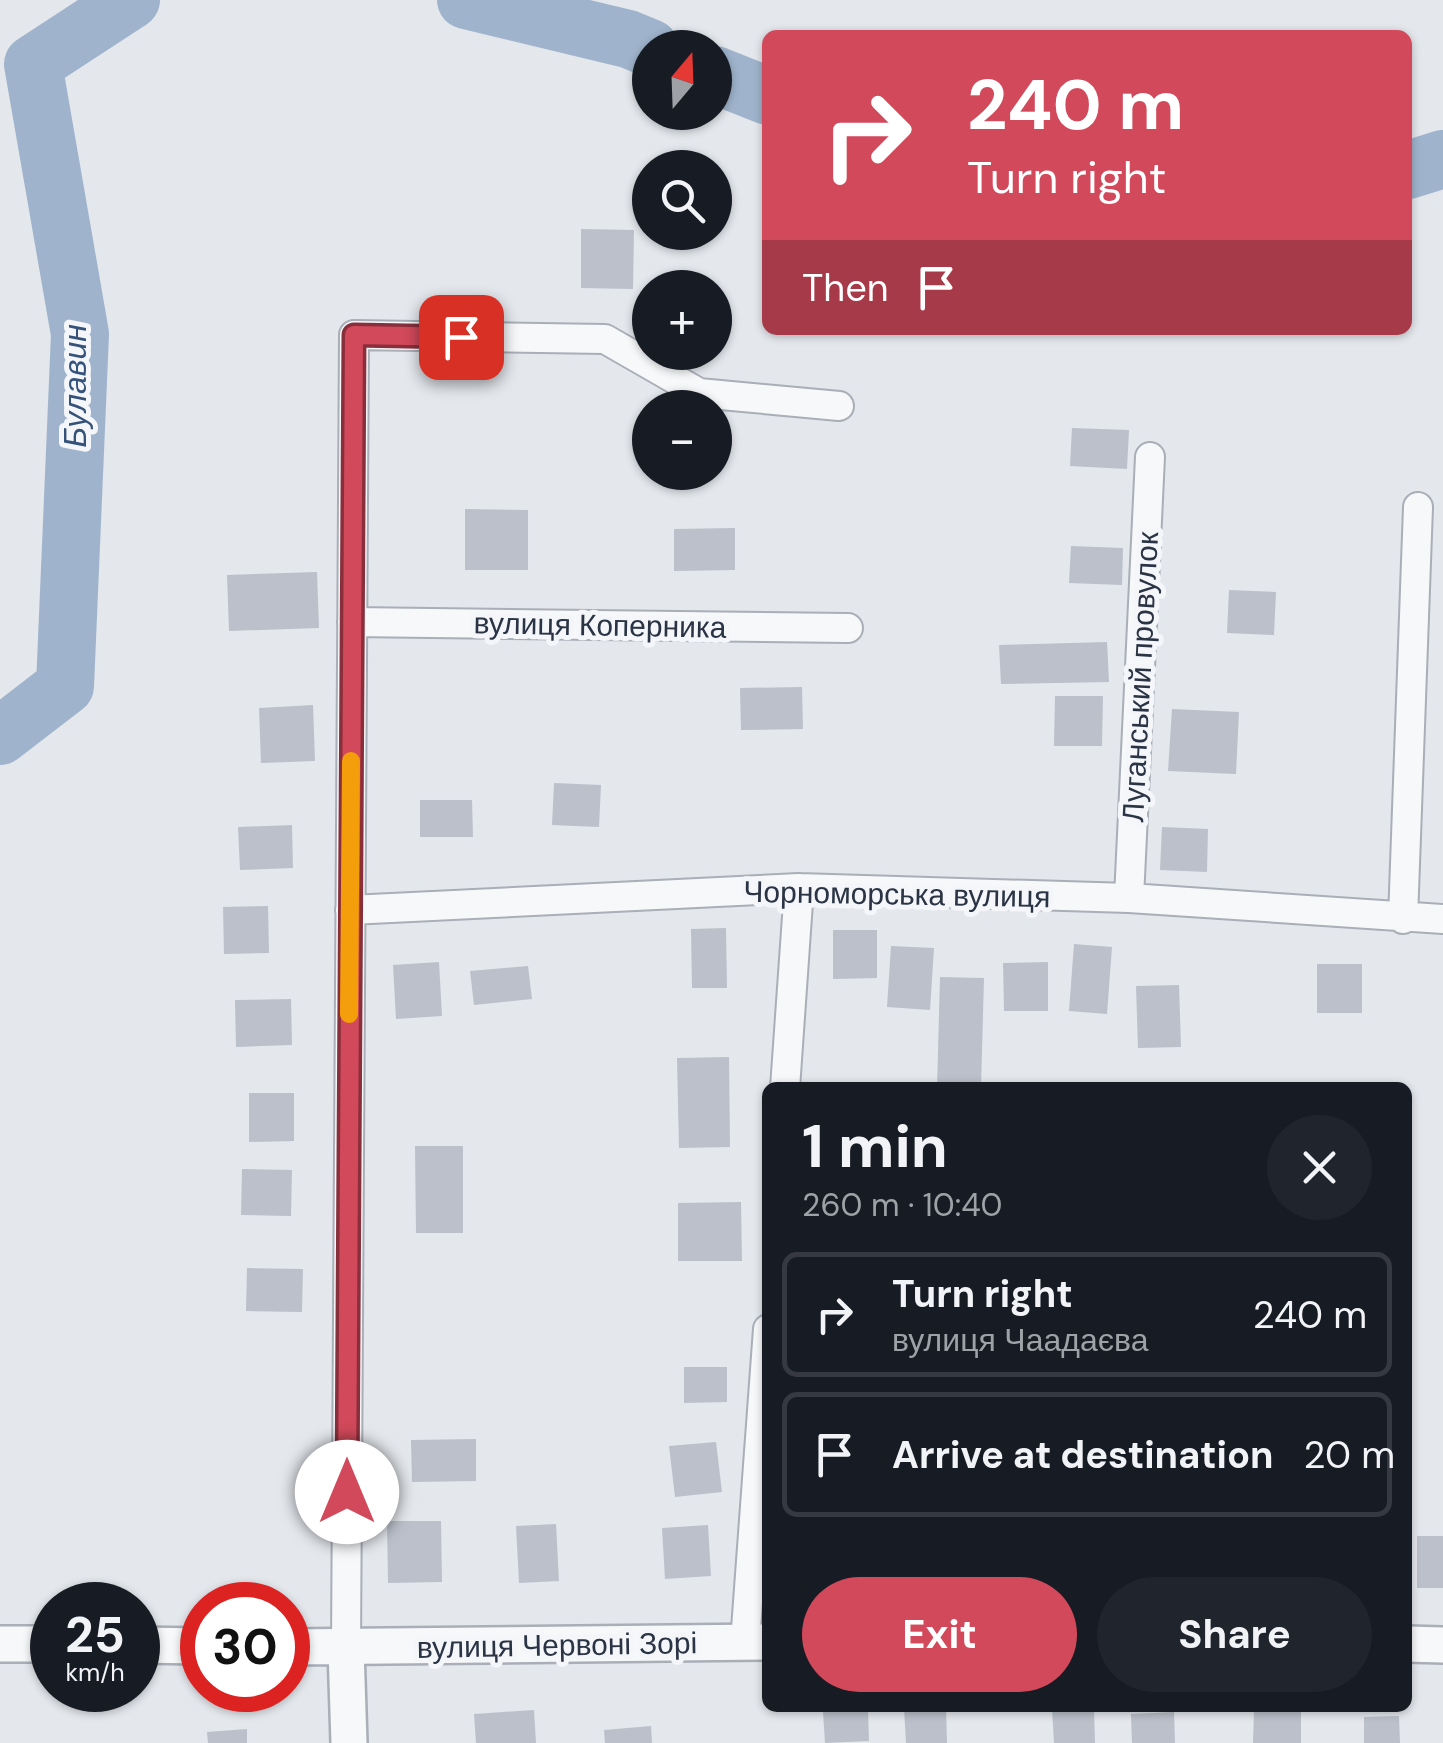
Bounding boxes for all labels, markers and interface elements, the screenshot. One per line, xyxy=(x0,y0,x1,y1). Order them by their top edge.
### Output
north arrow xyxy=(632,30,732,130)
map controls xyxy=(632,30,732,490)
text: 240 m xyxy=(967,60,1184,151)
icon: right xyxy=(802,70,932,200)
text: Turn right xyxy=(967,148,1166,207)
button: search xyxy=(632,150,732,250)
icon: arrive xyxy=(909,260,964,315)
text: Then xyxy=(802,263,889,313)
button: + xyxy=(632,270,732,370)
pin xyxy=(419,295,504,380)
icon: arrive xyxy=(434,310,489,365)
water label: Булавин xyxy=(54,324,96,448)
button: − xyxy=(632,390,732,490)
street label: Луганський провулок xyxy=(1113,530,1167,823)
street label: вулиця Коперника xyxy=(473,603,727,647)
street label: Чорноморська вулиця xyxy=(743,872,1051,916)
text: 1 min xyxy=(802,1107,948,1186)
button: close xyxy=(1267,1115,1372,1220)
text: 260 m · 10:40 xyxy=(802,1184,1002,1226)
text: Turn right xyxy=(892,1269,1073,1319)
icon: right xyxy=(807,1287,862,1342)
text: 240 m xyxy=(1253,1290,1367,1340)
text: вулиця Чаадаєва xyxy=(892,1319,1148,1361)
icon: arrive xyxy=(807,1427,862,1482)
text: Arrive at destination xyxy=(892,1430,1274,1480)
text: 20 m xyxy=(1304,1430,1395,1480)
position arrow xyxy=(295,1440,399,1544)
button: Exit xyxy=(802,1577,1077,1692)
button: Share xyxy=(1097,1577,1372,1692)
speed limit sign: 30 xyxy=(180,1582,310,1712)
text: 25 xyxy=(65,1602,125,1668)
street label: вулиця Червоні Зорі xyxy=(417,1623,697,1667)
text: km/h xyxy=(65,1656,125,1689)

